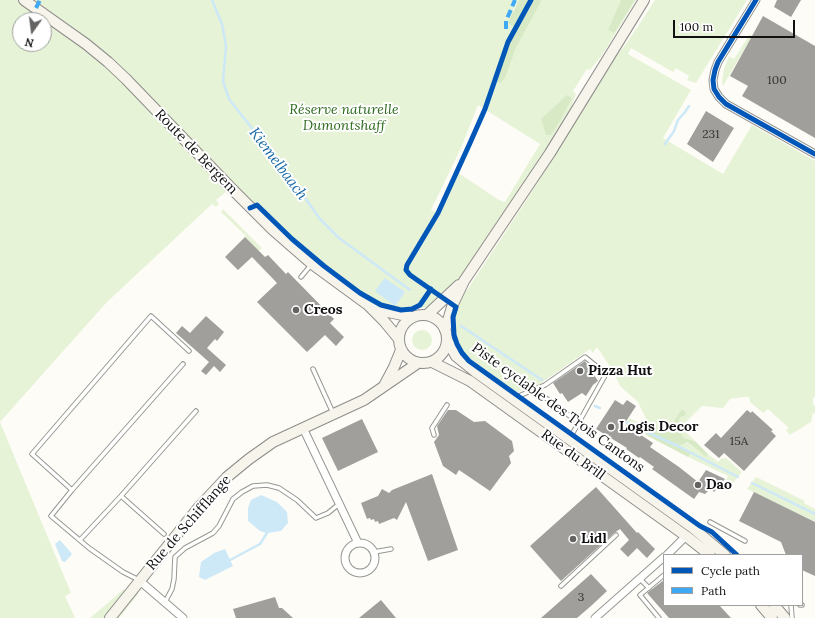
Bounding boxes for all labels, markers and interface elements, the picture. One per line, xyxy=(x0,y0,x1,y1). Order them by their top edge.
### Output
north arrow xyxy=(12,12,52,52)
scale bar xyxy=(675,12,797,38)
text: 100 m xyxy=(680,19,713,34)
text: N xyxy=(24,35,35,50)
house number: 100 xyxy=(767,74,787,88)
park label: Réserve naturelle Dumontshaff xyxy=(289,102,399,134)
street label: Route de Bergem xyxy=(151,106,241,198)
water label: Kiemelbaach xyxy=(245,124,311,204)
house number: 231 xyxy=(702,128,720,142)
place label: Creos xyxy=(304,302,342,318)
marker: Creos xyxy=(291,305,301,315)
street label: Piste cyclable des Trois Cantons xyxy=(469,340,647,476)
place label: Pizza Hut xyxy=(588,363,652,379)
marker: Pizza Hut xyxy=(575,366,585,376)
place label: Logis Decor xyxy=(619,419,699,435)
marker: Logis Decor xyxy=(606,422,616,432)
street label: Rue du Brill xyxy=(538,426,608,484)
house number: 15A xyxy=(730,435,748,449)
street label: Rue de Schifflange xyxy=(143,472,235,574)
place label: Dao xyxy=(706,477,732,493)
marker: Dao xyxy=(693,480,703,490)
place label: Lidl xyxy=(581,531,607,547)
marker: Lidl xyxy=(568,534,578,544)
legend xyxy=(663,554,803,606)
text: Cycle path xyxy=(701,563,760,578)
text: Path xyxy=(701,583,726,598)
house number: 3 xyxy=(578,591,584,605)

